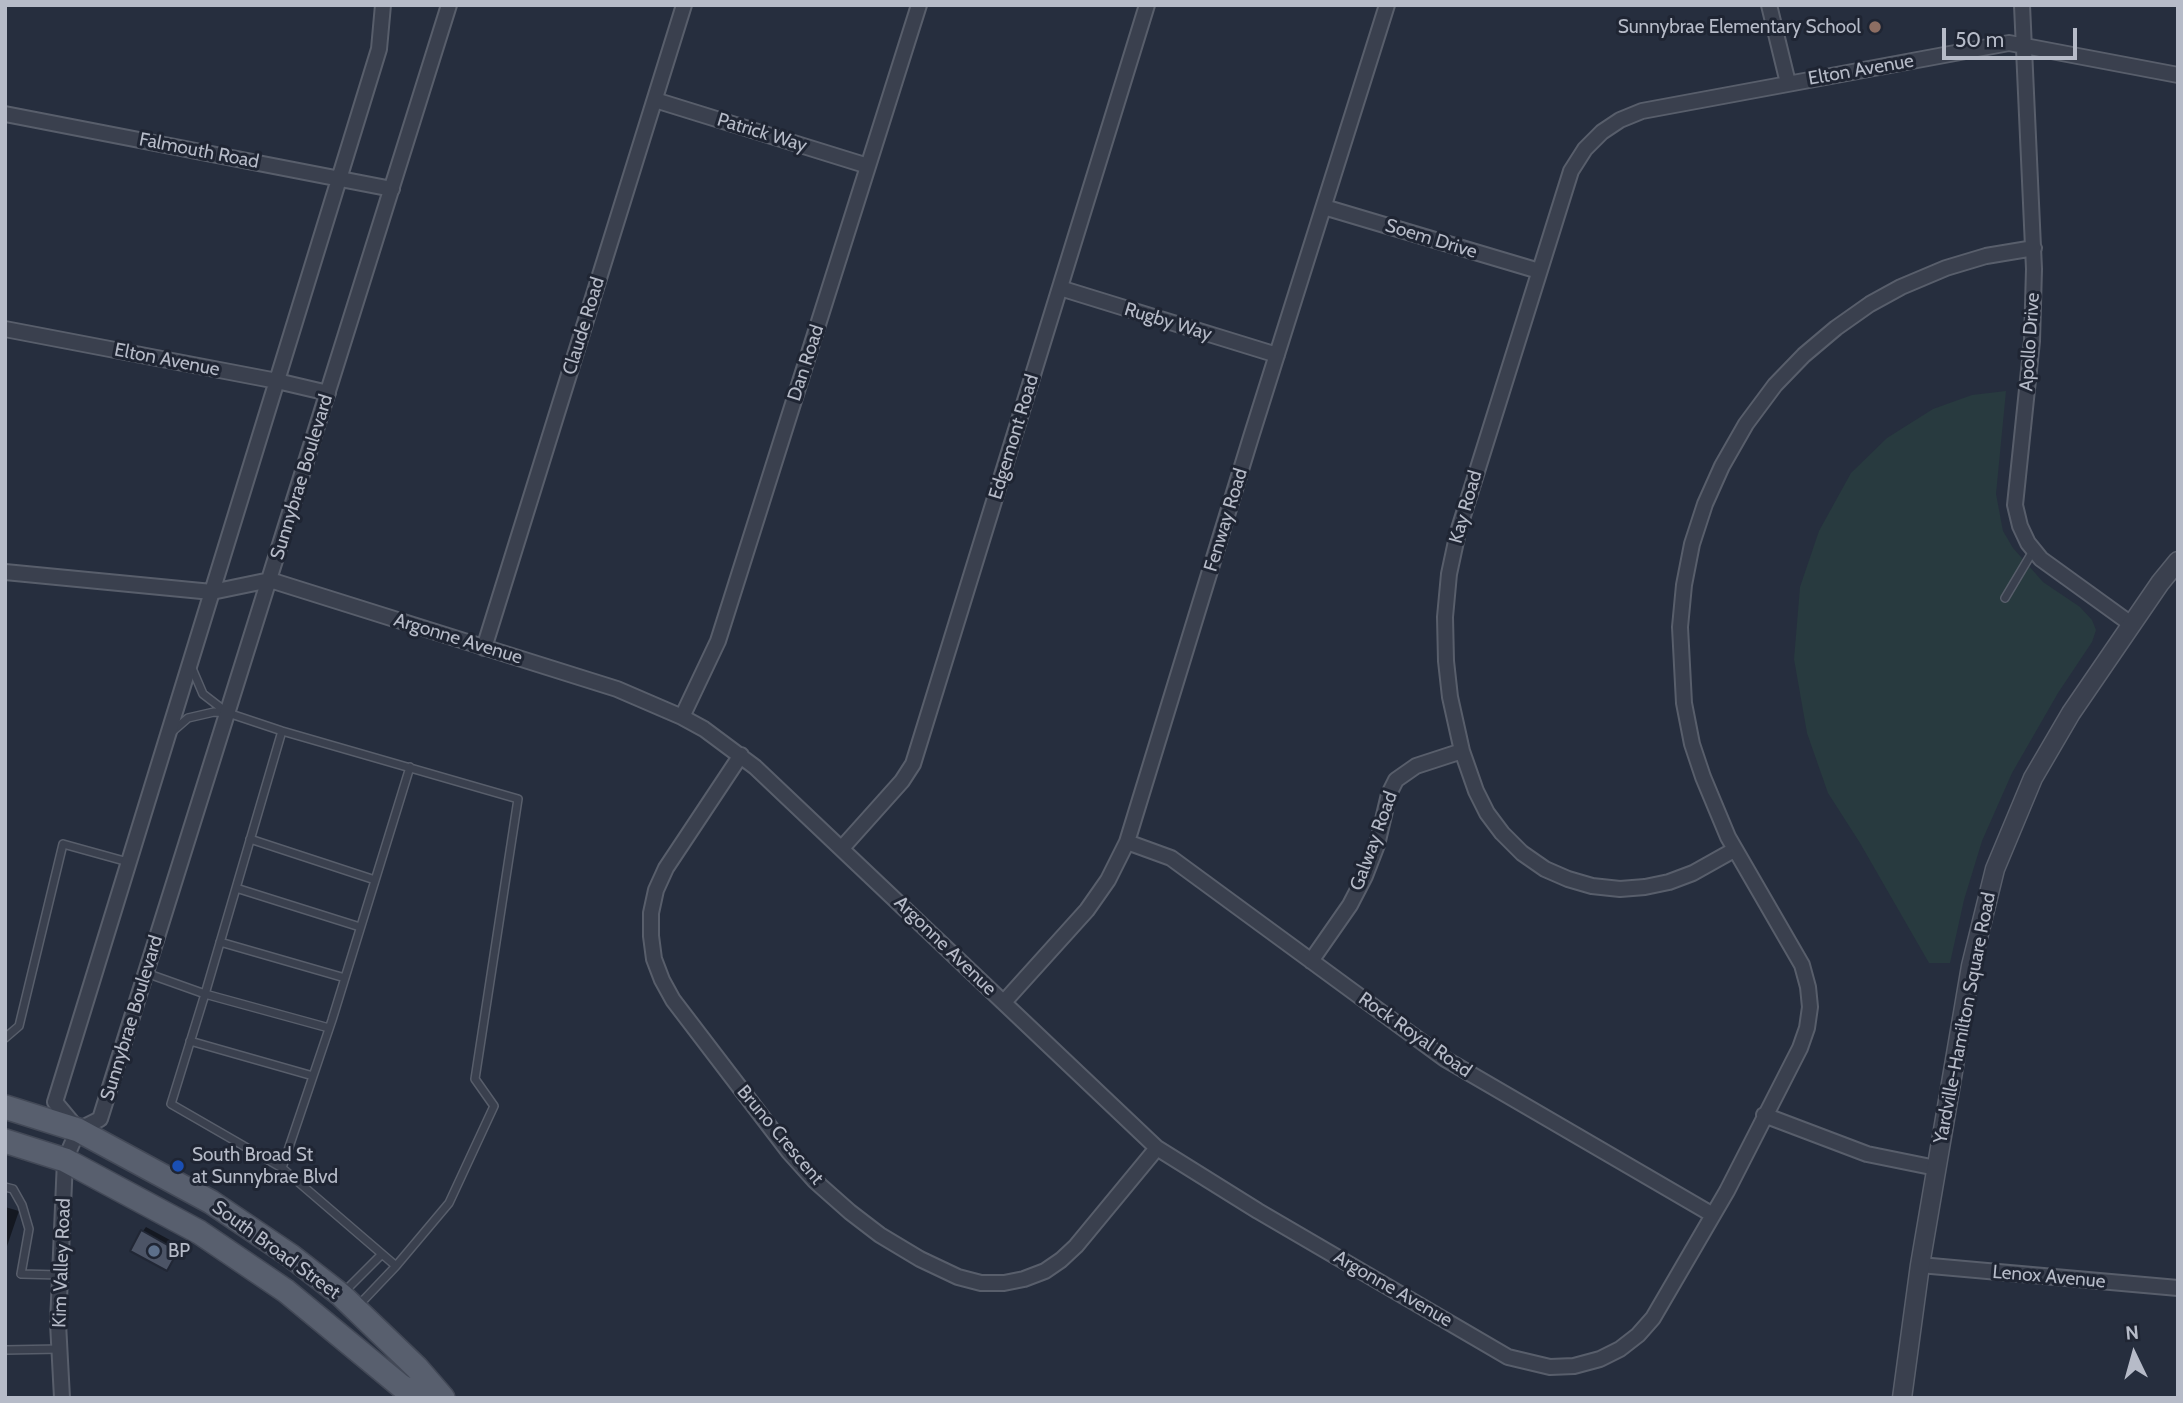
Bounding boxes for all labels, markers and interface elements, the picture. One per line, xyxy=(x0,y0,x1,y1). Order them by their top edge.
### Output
scale bar xyxy=(1945,14,2080,58)
place label: Sunnybrae Elementary School xyxy=(1618,16,1861,38)
marker: Sunnybrae Elementary School xyxy=(1867,19,1883,35)
text: 50 m xyxy=(1955,27,2004,52)
street label: Elton Avenue xyxy=(1806,49,1916,91)
street label: Patrick Way xyxy=(714,109,810,157)
street label: Falmouth Road xyxy=(137,128,261,174)
street label: Soem Drive xyxy=(1382,214,1480,264)
street label: Claude Road xyxy=(558,274,610,378)
street label: Apollo Drive xyxy=(2015,292,2045,392)
street label: Rugby Way xyxy=(1121,298,1215,346)
street label: Dan Road xyxy=(783,322,829,404)
street label: Elton Avenue xyxy=(112,339,222,381)
street label: Edgemont Road xyxy=(984,372,1044,502)
street label: Sunnybrae Boulevard xyxy=(266,392,338,562)
street label: Fenway Road xyxy=(1199,466,1253,574)
street label: Kay Road xyxy=(1445,468,1487,546)
street label: Argonne Avenue xyxy=(391,609,525,669)
street label: Galway Road xyxy=(1346,788,1402,894)
street label: Yardville-Hamilton Square Road xyxy=(1929,890,2001,1146)
street label: Argonne Avenue xyxy=(889,892,1001,1000)
street label: Sunnybrae Boulevard xyxy=(96,933,168,1103)
street label: Rock Royal Road xyxy=(1354,988,1476,1082)
street label: Bruno Crescent xyxy=(732,1081,828,1189)
place label: South Broad St at Sunnybrae Blvd xyxy=(192,1144,338,1188)
marker: South Broad St at Sunnybrae Blvd xyxy=(170,1158,186,1174)
street label: South Broad Street xyxy=(208,1196,344,1304)
street label: Kim Valley Road xyxy=(48,1198,76,1328)
place label: BP xyxy=(168,1240,190,1262)
marker: BP xyxy=(146,1243,162,1259)
street label: Argonne Avenue xyxy=(1330,1246,1456,1332)
street label: Lenox Avenue xyxy=(1992,1261,2106,1293)
north arrow xyxy=(2099,1319,2169,1389)
text: N xyxy=(2124,1321,2140,1345)

